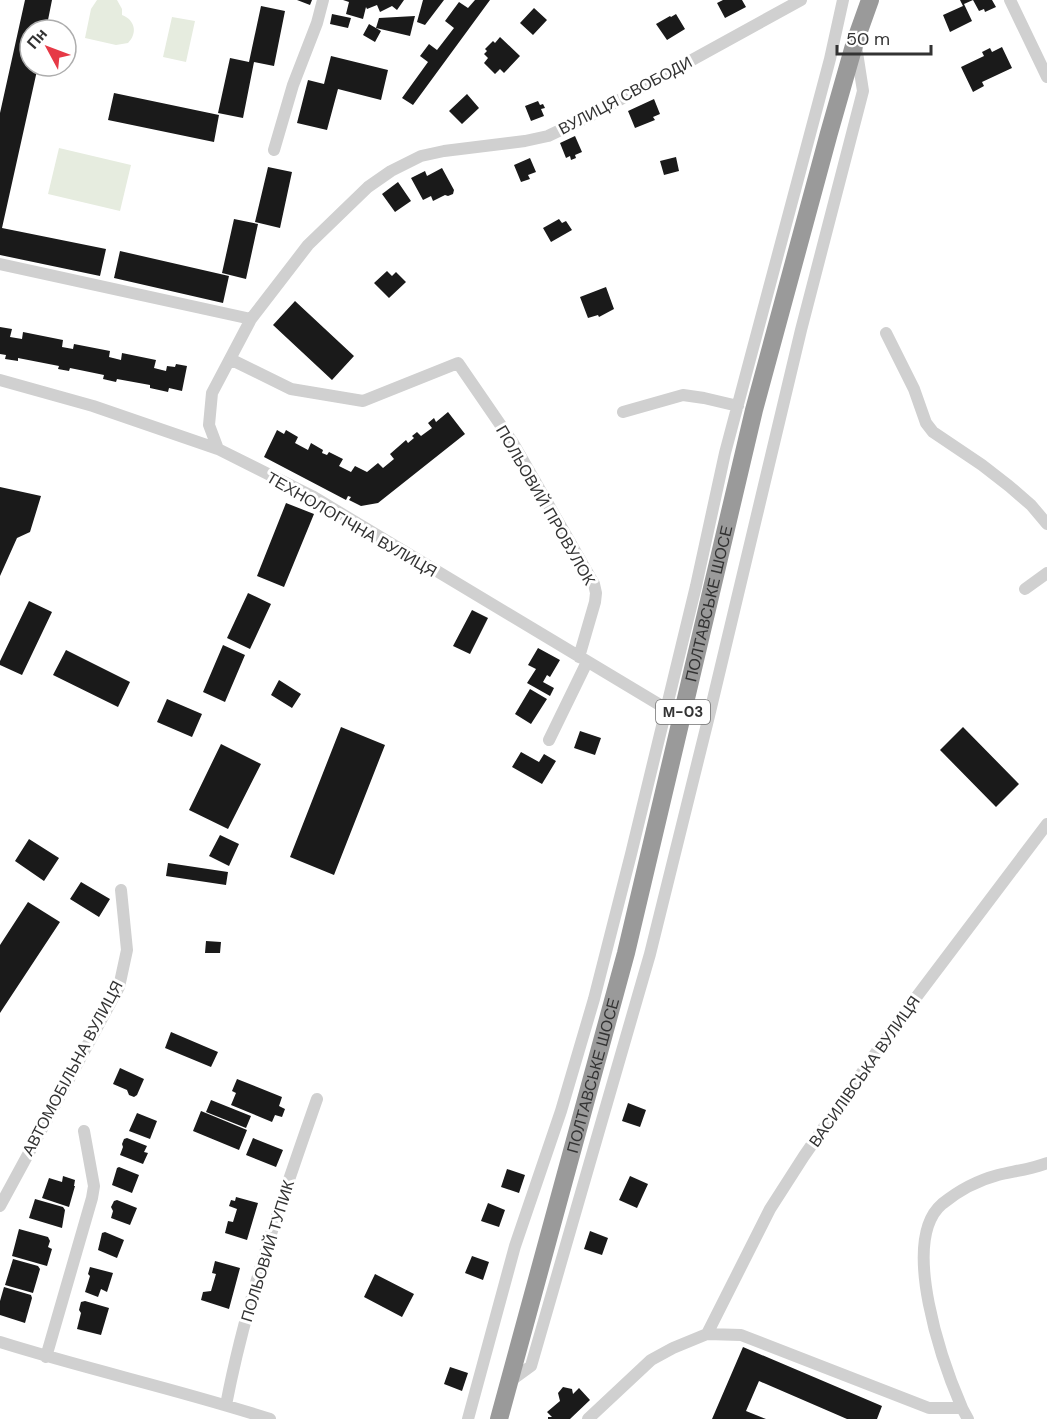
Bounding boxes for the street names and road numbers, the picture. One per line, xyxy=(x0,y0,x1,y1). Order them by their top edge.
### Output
street label: ВУЛИЦЯ СВОБОДИ xyxy=(555,51,696,140)
street label: ПОЛЬОВИЙ ПРОВУЛОК xyxy=(491,422,600,590)
street label: ТЕХНОЛОГІЧНА ВУЛИЦЯ xyxy=(263,467,441,582)
street label: ПОЛТАВСЬКЕ ШОСЕ xyxy=(680,523,737,684)
road number: М-03 xyxy=(656,700,710,724)
street label: АВТОМОБІЛЬНА ВУЛИЦЯ xyxy=(17,977,128,1159)
street label: ВАСИЛІВСЬКА ВУЛИЦЯ xyxy=(804,992,925,1151)
street label: ПОЛТАВСЬКЕ ШОСЕ xyxy=(562,996,624,1156)
street label: ПОЛЬОВИЙ ТУПИК xyxy=(236,1177,299,1325)

